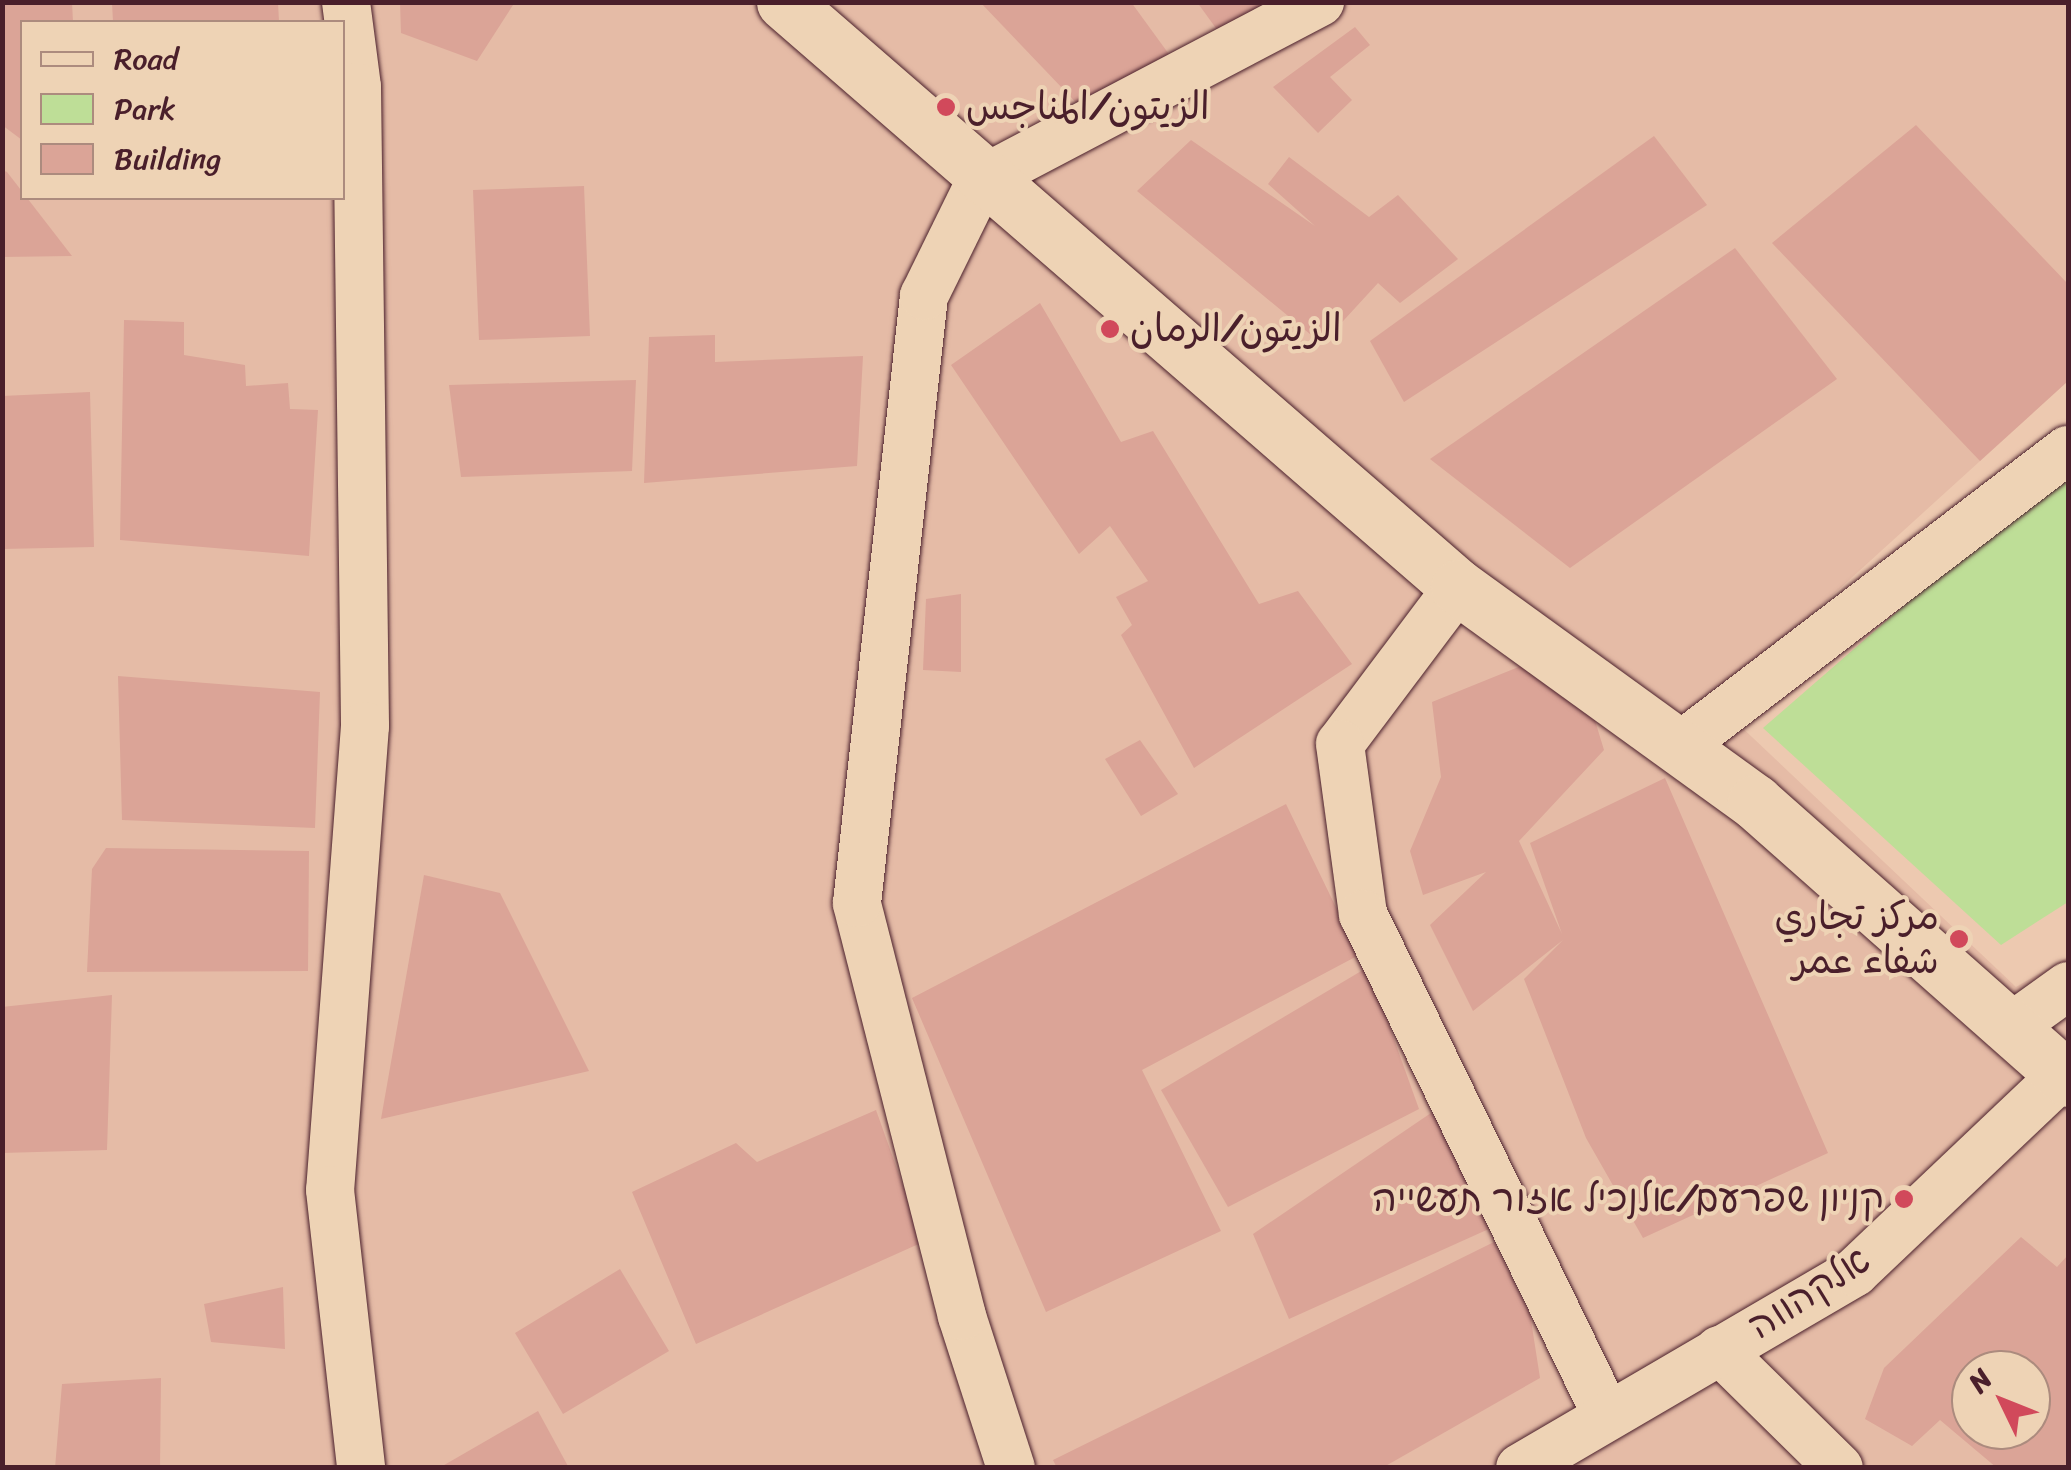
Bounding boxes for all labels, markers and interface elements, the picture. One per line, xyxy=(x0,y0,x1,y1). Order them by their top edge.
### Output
legend xyxy=(20,20,345,200)
text: Road xyxy=(114,32,178,86)
text: Park xyxy=(114,82,176,136)
place label: الزيتون/المناجس xyxy=(966,84,1210,130)
marker: الزيتون/المناجس xyxy=(935,96,957,118)
text: Building xyxy=(114,132,221,186)
place label: الزيتون/الرمان xyxy=(1130,306,1342,352)
marker: الزيتون/الرمان xyxy=(1099,318,1121,340)
place label: مركز تجاري شفاء عمر xyxy=(1775,894,1939,984)
marker: مركز تجاري شفاء عمر xyxy=(1948,928,1970,950)
place label: קניון שפרעם/אלנכיל אזור תעשייה xyxy=(1372,1176,1884,1222)
marker: קניון שפרעם/אלנכיל אזור תעשייה xyxy=(1893,1188,1915,1210)
street label: אלקהווה xyxy=(1739,1237,1879,1349)
north arrow xyxy=(1951,1350,2051,1450)
text: N xyxy=(1956,1357,2005,1404)

